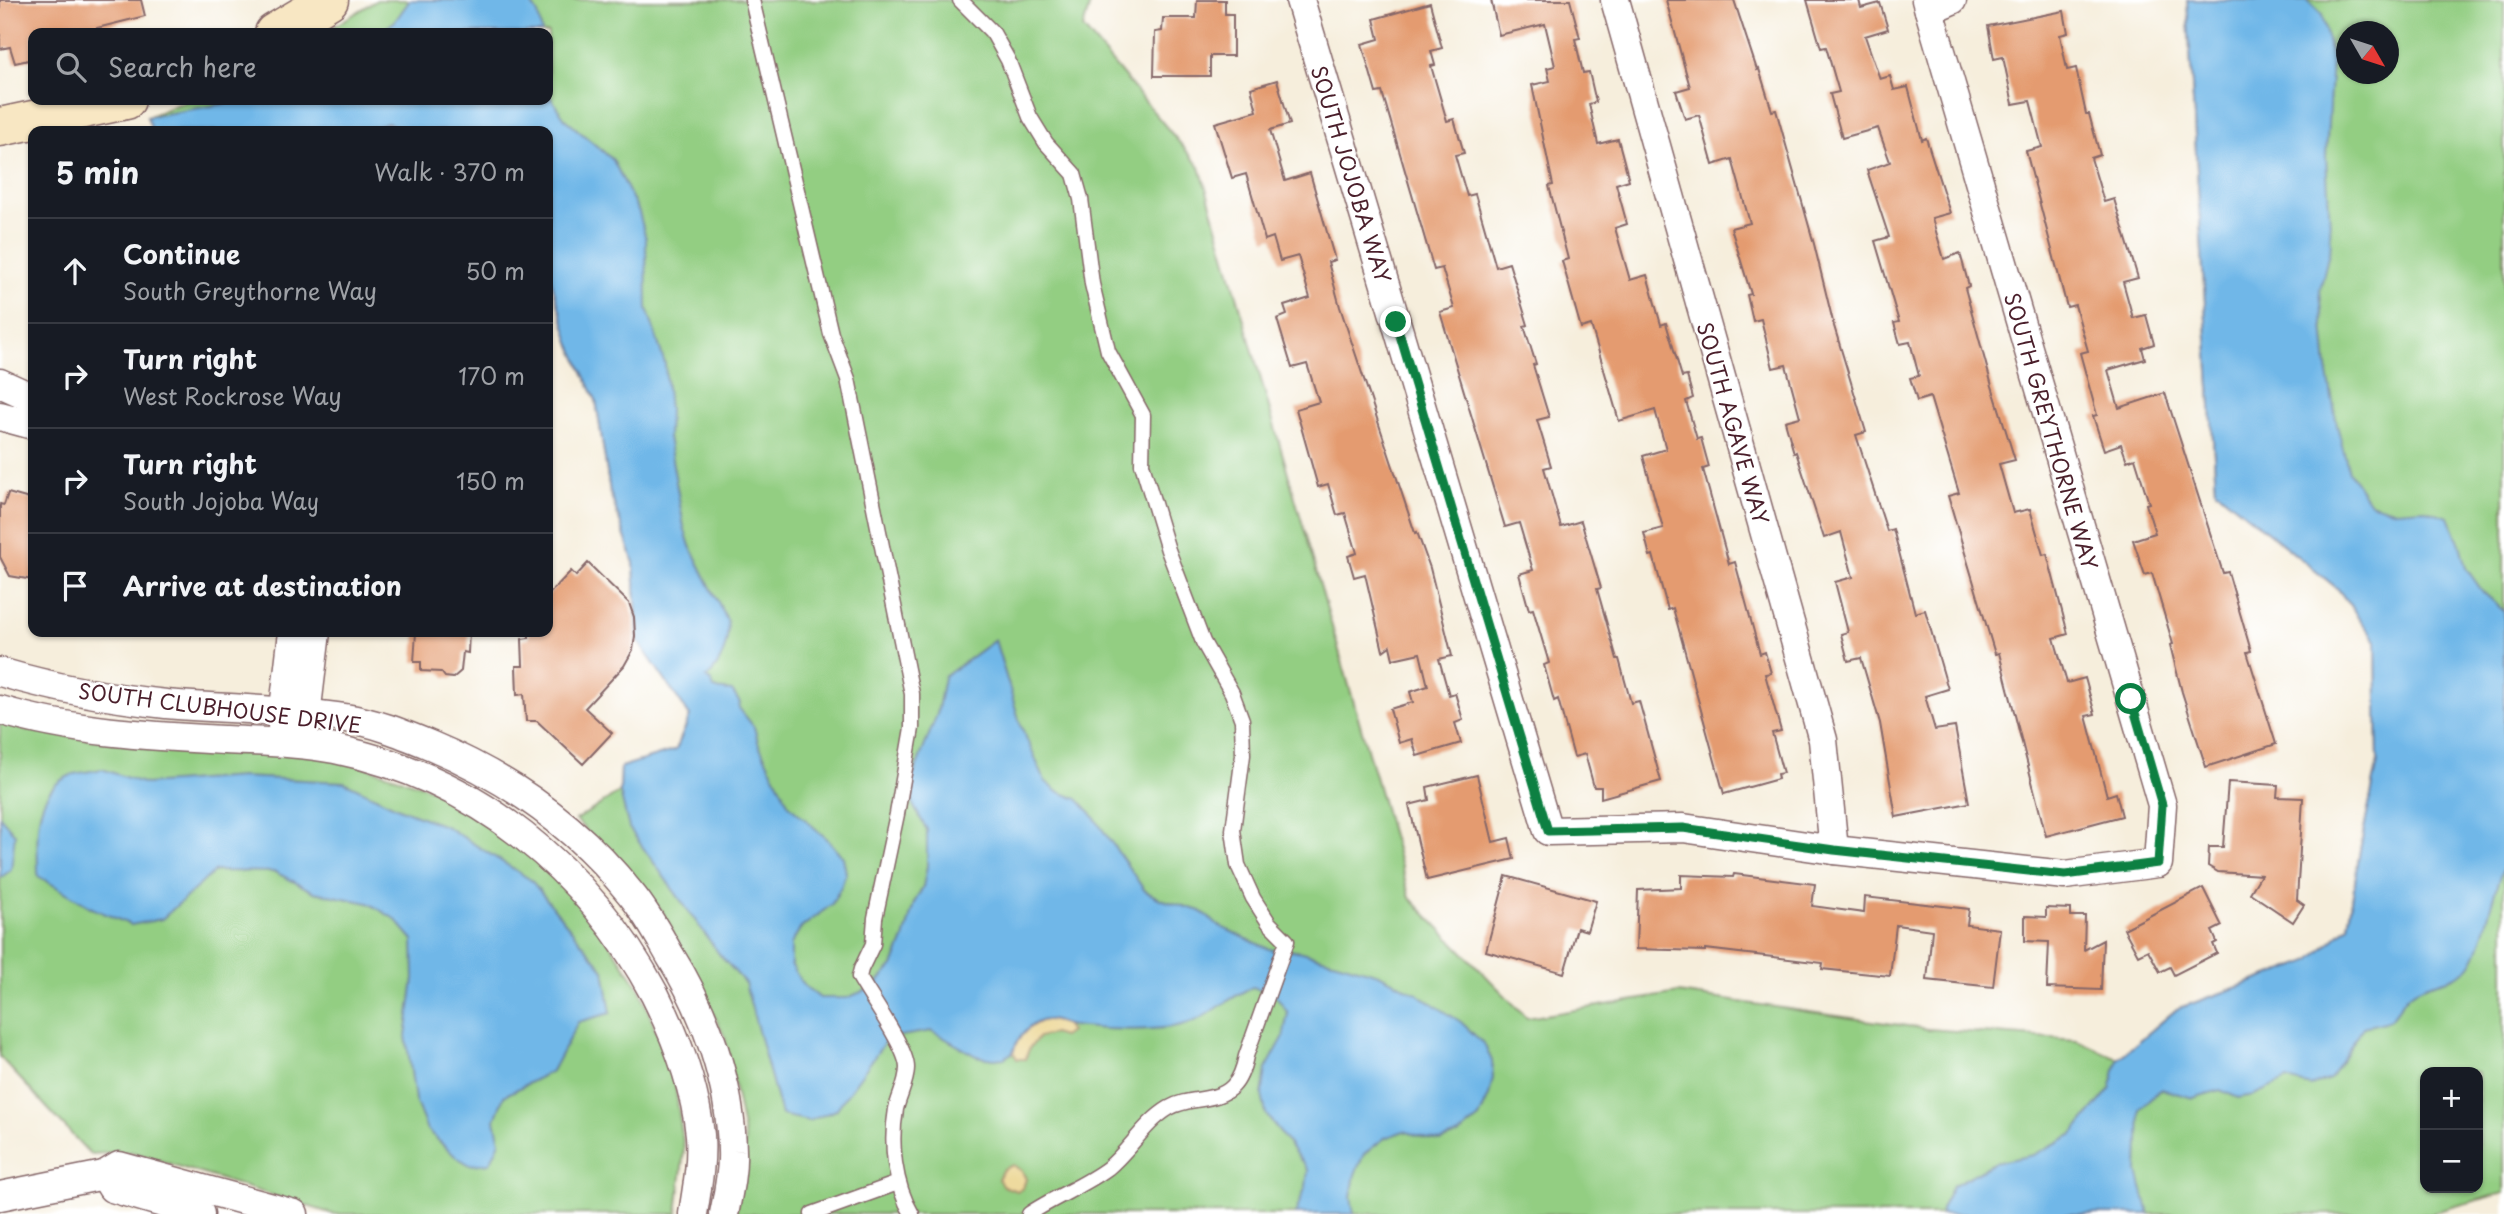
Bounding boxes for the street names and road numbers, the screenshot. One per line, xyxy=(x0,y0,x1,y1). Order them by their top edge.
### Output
street label: SOUTH JOJOBA WAY xyxy=(1304,61,1400,287)
street label: SOUTH GREYTHORNE WAY xyxy=(1997,289,2107,574)
street label: SOUTH AGAVE WAY xyxy=(1690,318,1778,528)
street label: SOUTH CLUBHOUSE DRIVE xyxy=(77,674,363,740)

